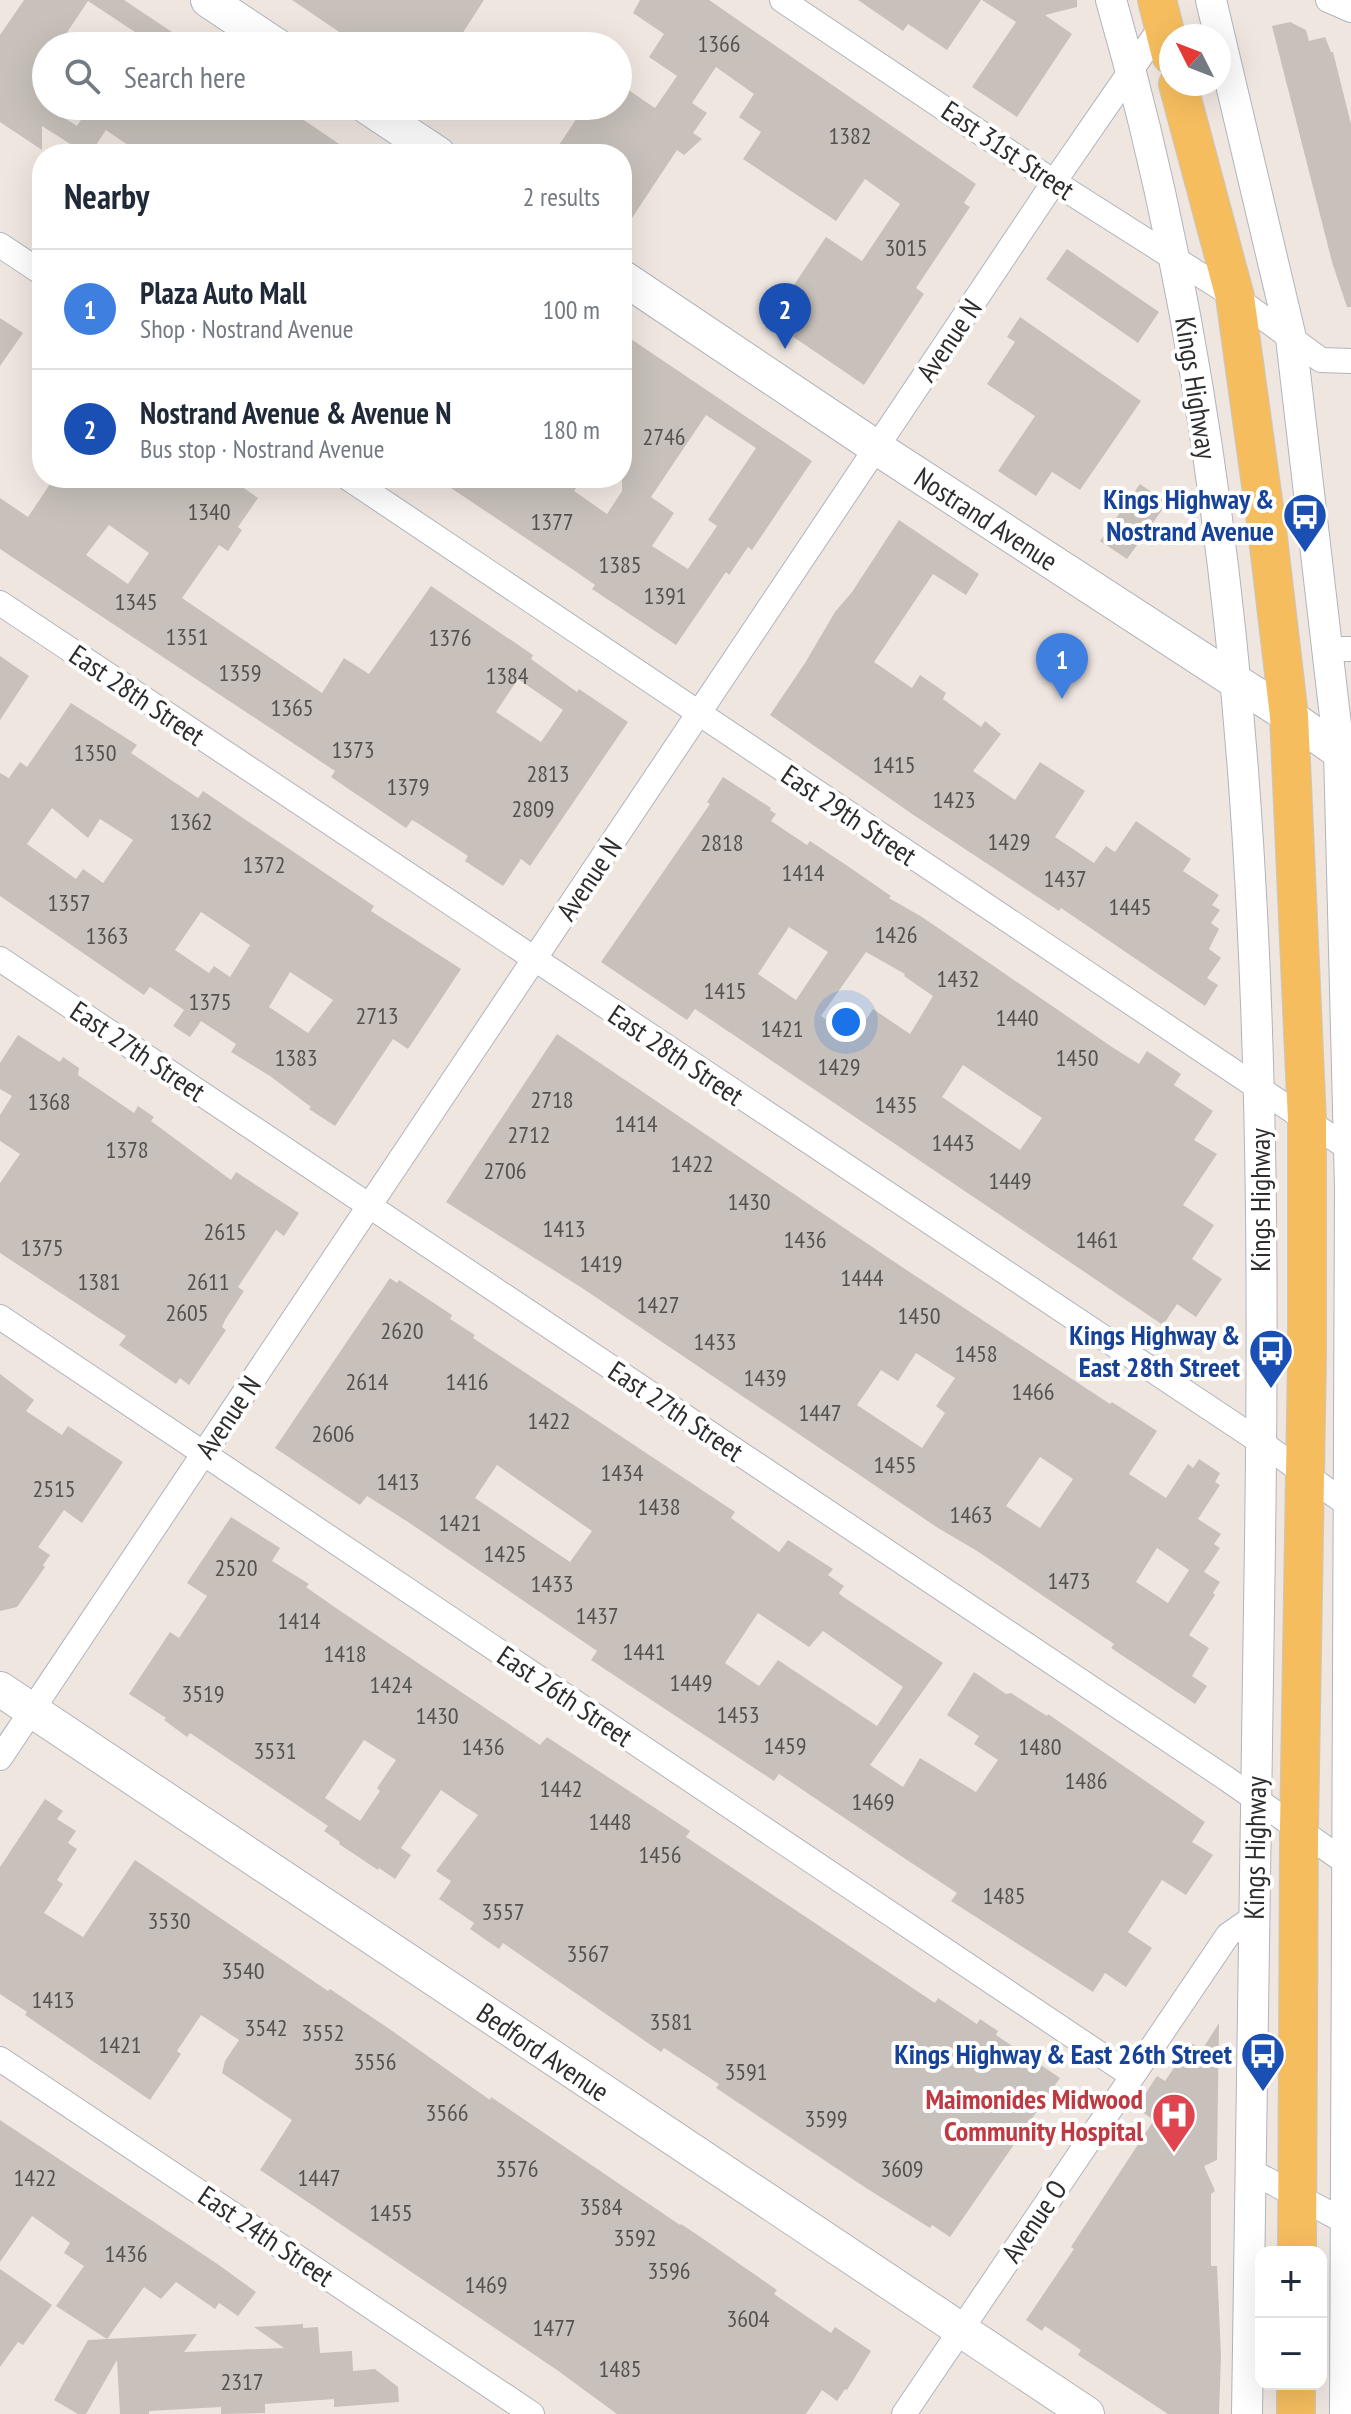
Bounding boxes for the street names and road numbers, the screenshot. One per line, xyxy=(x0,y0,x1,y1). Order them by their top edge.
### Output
street label: East 31st Street xyxy=(935,92,1082,208)
street label: Avenue N xyxy=(908,291,990,388)
street label: Kings Highway xyxy=(1167,314,1226,462)
street label: Nostrand Avenue xyxy=(908,459,1065,579)
street label: East 28th Street xyxy=(63,636,212,754)
street label: East 29th Street xyxy=(775,756,924,874)
street label: Avenue N xyxy=(548,830,630,927)
street label: East 27th Street xyxy=(64,992,213,1109)
street label: East 28th Street xyxy=(602,996,751,1114)
street label: Kings Highway xyxy=(1241,1128,1278,1272)
street label: East 27th Street xyxy=(602,1352,751,1469)
street label: Avenue N xyxy=(187,1368,269,1465)
street label: East 26th Street xyxy=(491,1637,640,1755)
street label: Kings Highway xyxy=(1235,1776,1274,1920)
street label: Bedford Avenue xyxy=(470,1994,617,2109)
street label: Avenue O xyxy=(992,2172,1075,2269)
street label: East 24th Street xyxy=(192,2177,341,2295)

